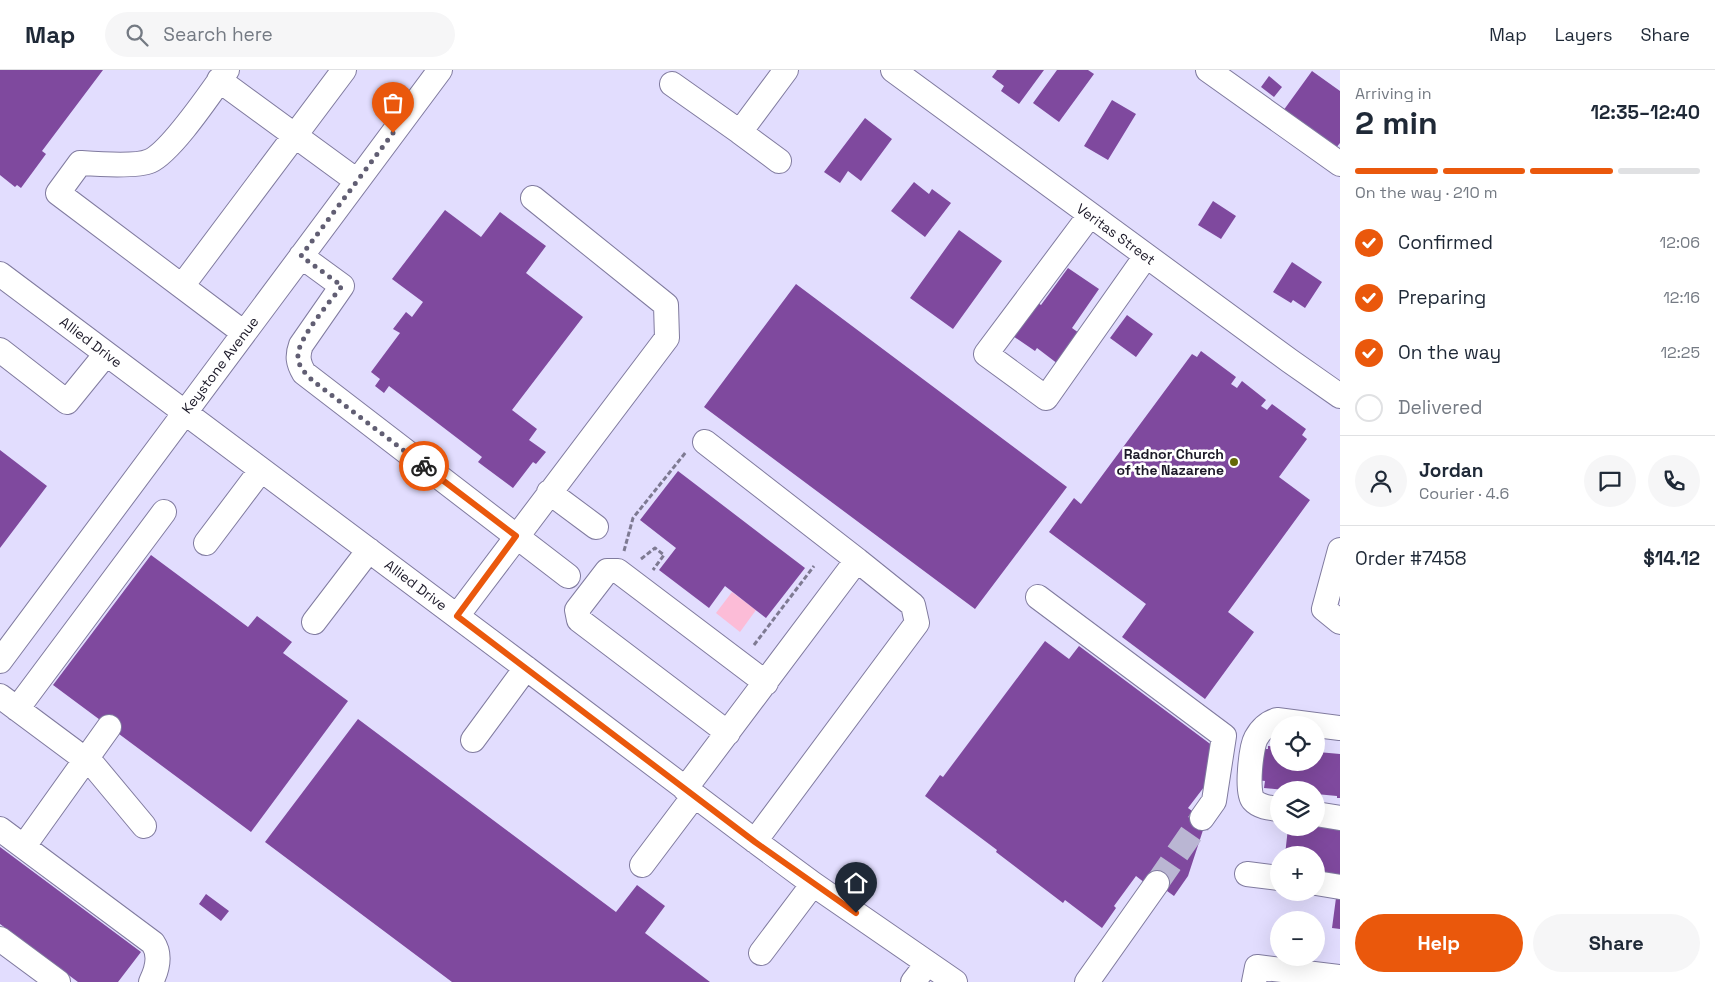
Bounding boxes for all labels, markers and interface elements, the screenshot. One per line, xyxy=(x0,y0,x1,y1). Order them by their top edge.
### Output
search box xyxy=(105,12,455,57)
text: Map xyxy=(25,19,75,50)
icon: search xyxy=(123,21,151,49)
text: Search here xyxy=(163,22,273,47)
text: Map xyxy=(1489,23,1527,46)
text: Layers xyxy=(1555,23,1612,46)
text: Share xyxy=(1640,23,1690,46)
pin xyxy=(372,82,414,133)
text: Arriving in xyxy=(1355,83,1432,104)
icon: bag xyxy=(379,89,407,117)
text: 12:35–12:40 xyxy=(1590,100,1700,125)
text: 2 min xyxy=(1355,103,1438,143)
text: On the way · 210 m xyxy=(1355,182,1498,203)
street label: Veritas Street xyxy=(1073,199,1159,269)
icon: check xyxy=(1355,229,1383,257)
text: Confirmed xyxy=(1398,230,1493,255)
text: 12:06 xyxy=(1660,232,1700,253)
icon: check xyxy=(1355,284,1383,312)
text: Preparing xyxy=(1398,285,1486,310)
text: 12:16 xyxy=(1663,287,1700,308)
street label: Allied Drive xyxy=(56,313,126,371)
street label: Keystone Avenue xyxy=(178,313,262,417)
icon: check xyxy=(1355,339,1383,367)
text: On the way xyxy=(1398,340,1501,365)
text: 12:25 xyxy=(1660,342,1700,363)
text: Delivered xyxy=(1398,395,1483,420)
courier xyxy=(399,441,449,491)
place label: Radnor Church of the Nazarene xyxy=(1116,445,1224,479)
icon: bike xyxy=(410,452,438,480)
button: person xyxy=(1355,455,1407,507)
button: chat xyxy=(1584,455,1636,507)
button: phone xyxy=(1648,455,1700,507)
marker: Radnor Church of the Nazarene xyxy=(1228,456,1240,468)
text: Jordan xyxy=(1419,458,1484,483)
text: Courier · 4.6 xyxy=(1419,483,1509,504)
text: Order #7458 xyxy=(1355,546,1467,571)
text: $14.12 xyxy=(1643,546,1700,571)
street label: Allied Drive xyxy=(381,556,451,614)
map controls xyxy=(1270,716,1325,966)
button: locate xyxy=(1270,716,1325,771)
button: layers xyxy=(1270,781,1325,836)
button: + xyxy=(1270,846,1325,901)
pin xyxy=(835,862,877,913)
icon: home xyxy=(842,869,870,897)
button: − xyxy=(1270,911,1325,966)
button: Help xyxy=(1355,914,1523,972)
button: Share xyxy=(1533,914,1700,972)

